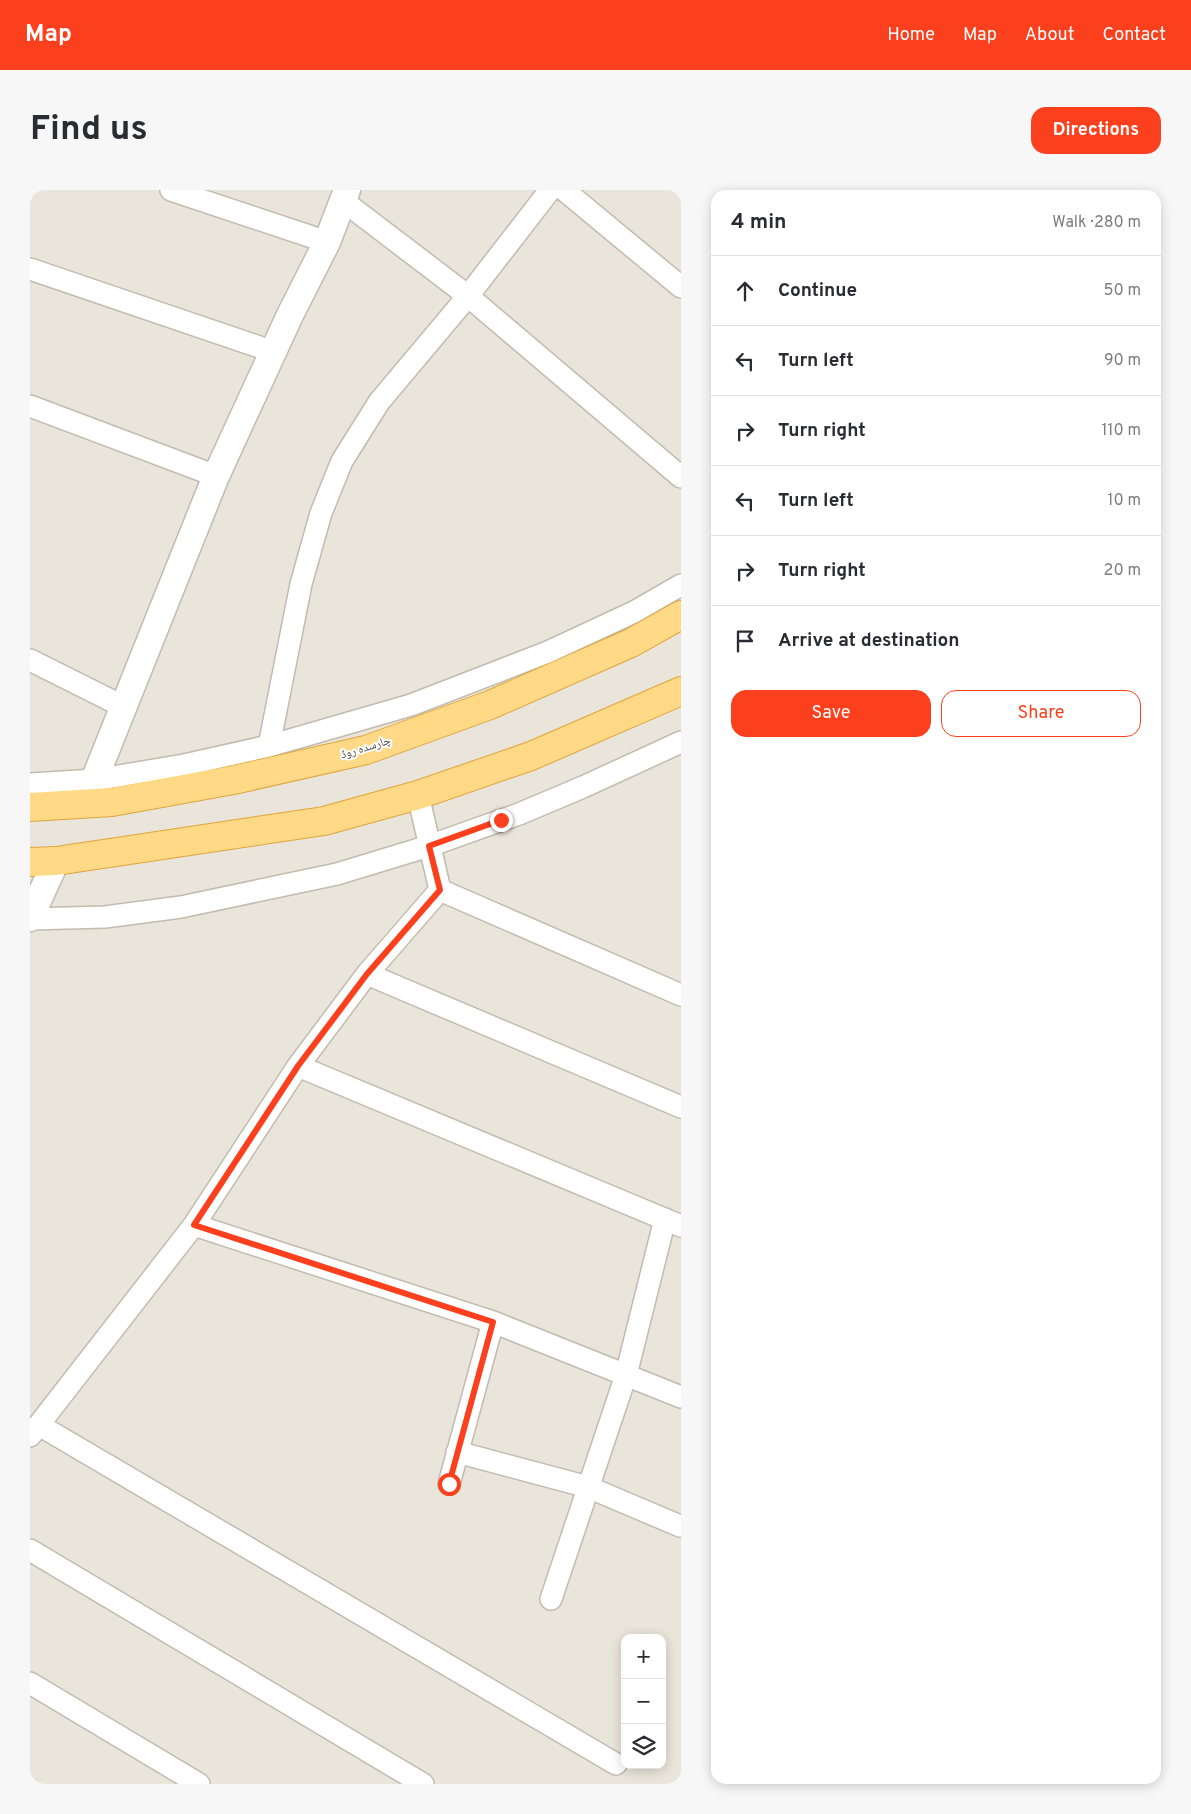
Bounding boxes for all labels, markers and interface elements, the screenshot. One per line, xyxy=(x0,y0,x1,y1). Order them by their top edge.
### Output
text: Map xyxy=(25,20,72,50)
text: Home xyxy=(887,24,935,47)
text: Map xyxy=(963,24,997,47)
text: About xyxy=(1025,24,1074,47)
text: Contact xyxy=(1102,24,1166,47)
button: Directions xyxy=(1031,107,1161,154)
text: Find us xyxy=(30,108,148,152)
text: 4 min xyxy=(731,209,787,236)
text: Walk · 280 m xyxy=(1052,213,1141,233)
icon: ahead xyxy=(731,277,759,305)
text: Continue xyxy=(778,279,857,303)
text: 50 m xyxy=(1104,281,1141,301)
icon: left xyxy=(731,347,759,375)
text: Turn left xyxy=(778,349,854,373)
text: 90 m xyxy=(1104,351,1141,371)
icon: right xyxy=(731,417,759,445)
text: Turn right xyxy=(778,419,866,443)
text: 110 m xyxy=(1101,421,1141,441)
icon: left xyxy=(731,487,759,515)
text: Turn left xyxy=(778,489,854,513)
text: 10 m xyxy=(1107,491,1141,511)
icon: right xyxy=(731,557,759,585)
text: Turn right xyxy=(778,559,866,583)
text: 20 m xyxy=(1104,561,1141,581)
icon: arrive xyxy=(731,627,759,655)
text: Arrive at destination xyxy=(778,629,959,653)
button: Save xyxy=(731,690,931,737)
button: Share xyxy=(941,690,1141,737)
street label: چارسدہ روڈ xyxy=(339,733,393,763)
route end xyxy=(490,809,513,832)
route start xyxy=(438,1473,461,1496)
map controls xyxy=(621,1634,666,1769)
button: + xyxy=(621,1634,666,1679)
button: − xyxy=(621,1679,666,1724)
button: layers xyxy=(621,1724,666,1769)

